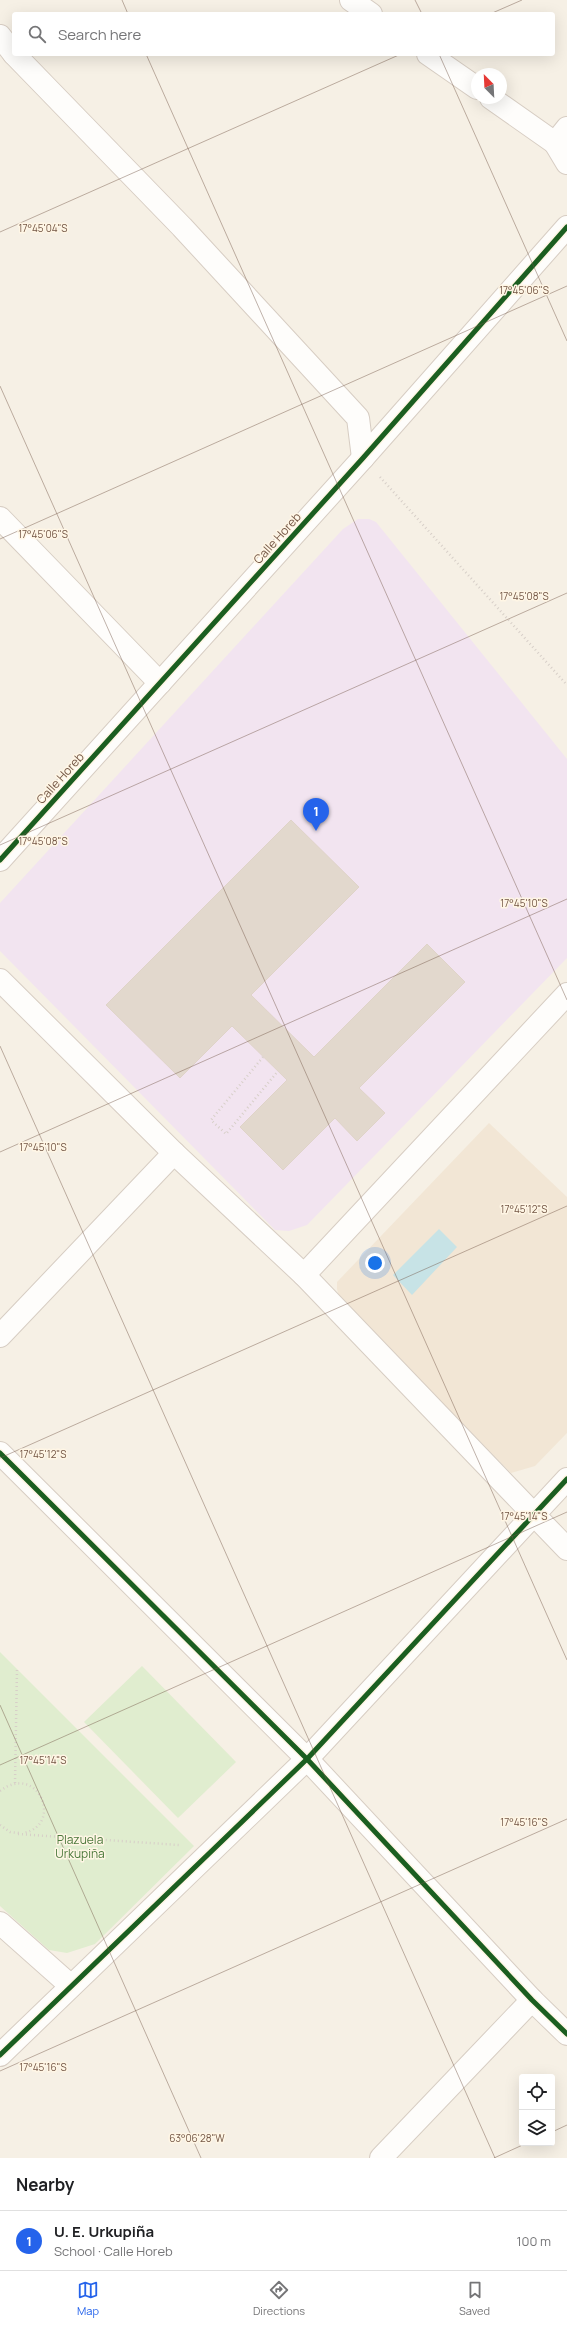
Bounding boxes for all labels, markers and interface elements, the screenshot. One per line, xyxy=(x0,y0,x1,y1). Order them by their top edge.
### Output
search box xyxy=(12,12,555,56)
icon: search xyxy=(26,23,48,45)
text: Search here xyxy=(58,24,141,45)
north arrow xyxy=(471,68,507,104)
text: 17°45'04"S xyxy=(18,221,68,235)
text: 17°45'06"S xyxy=(499,283,549,297)
street label: Calle Horeb xyxy=(249,509,305,567)
text: 17°45'06"S xyxy=(18,527,68,541)
text: 17°45'08"S xyxy=(499,589,549,603)
street label: Calle Horeb xyxy=(32,749,88,807)
pin: 1 xyxy=(303,798,329,831)
text: 17°45'08"S xyxy=(18,834,68,848)
text: 17°45'10"S xyxy=(500,896,548,910)
text: 17°45'10"S xyxy=(19,1140,67,1154)
text: 17°45'12"S xyxy=(501,1202,547,1216)
your location xyxy=(365,1253,385,1273)
text: 17°45'12"S xyxy=(20,1447,66,1461)
text: 17°45'14"S xyxy=(501,1509,547,1523)
text: 17°45'14"S xyxy=(20,1753,66,1767)
text: 17°45'16"S xyxy=(500,1815,548,1829)
park label: Plazuela Urkupiña xyxy=(55,1831,105,1862)
text: 17°45'16"S xyxy=(19,2060,67,2074)
map controls xyxy=(519,2074,555,2146)
button: locate xyxy=(519,2074,555,2110)
button: layers xyxy=(519,2110,555,2146)
text: 63°06'28"W xyxy=(169,2131,225,2145)
text: Nearby xyxy=(16,2173,74,2196)
text: U. E. Urkupiña xyxy=(54,2221,154,2242)
text: 1 xyxy=(26,2232,32,2250)
text: 100 m xyxy=(516,2232,551,2250)
text: School · Calle Horeb xyxy=(54,2242,173,2260)
tab: Map xyxy=(77,2279,99,2318)
tab: Directions xyxy=(253,2279,305,2318)
tab: Saved xyxy=(459,2279,490,2318)

